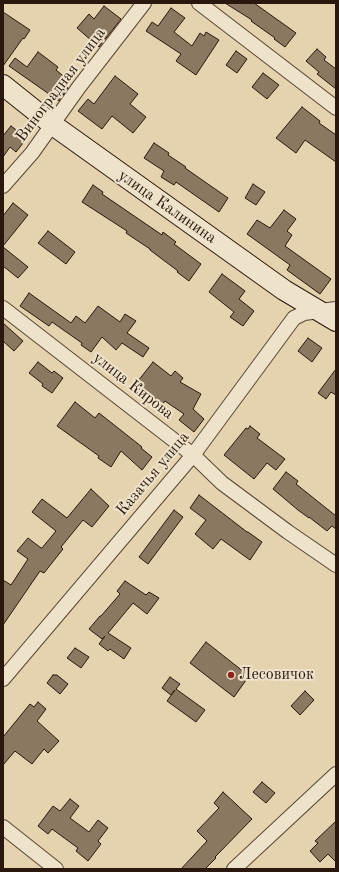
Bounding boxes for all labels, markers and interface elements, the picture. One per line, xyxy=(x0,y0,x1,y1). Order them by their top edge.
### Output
street label: Виноградная улица xyxy=(12,24,110,146)
street label: улица Калинина xyxy=(114,166,220,248)
street label: улица Кирова xyxy=(89,348,177,424)
street label: Казачья улица xyxy=(112,428,194,520)
place label: Лесовичок xyxy=(239,665,314,685)
marker: Лесовичок xyxy=(226,670,236,680)

